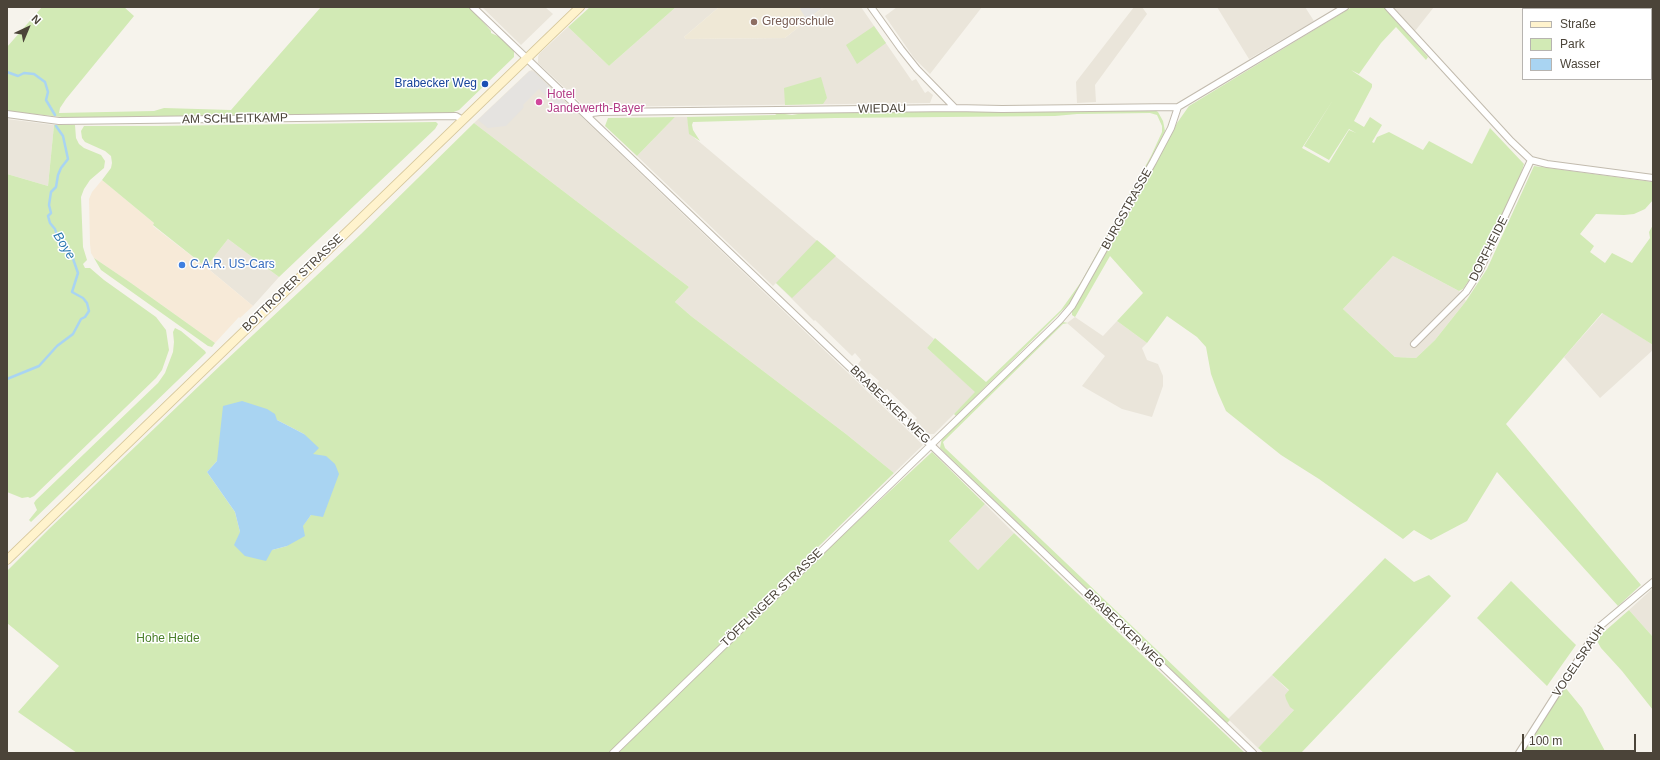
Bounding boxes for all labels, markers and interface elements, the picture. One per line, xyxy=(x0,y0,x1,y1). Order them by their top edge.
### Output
north arrow xyxy=(8,8,48,48)
legend xyxy=(1522,8,1652,80)
text: N xyxy=(29,12,43,26)
place label: Gregorschule xyxy=(762,15,834,29)
marker: Gregorschule xyxy=(749,17,759,27)
text: Straße xyxy=(1560,17,1596,31)
text: Park xyxy=(1560,37,1585,51)
text: Wasser xyxy=(1560,57,1600,71)
place label: Brabecker Weg xyxy=(395,77,477,91)
marker: Brabecker Weg xyxy=(480,79,490,89)
place label: Hotel Jandewerth-Bayer xyxy=(547,88,644,116)
marker: Hotel Jandewerth-Bayer xyxy=(534,97,544,107)
street label: WIEDAU xyxy=(858,101,906,117)
street label: AM SCHLEITKAMP xyxy=(182,111,288,127)
street label: BURGSTRASSE xyxy=(1099,166,1155,252)
street label: DORFHEIDE xyxy=(1467,214,1511,284)
water label: Boye xyxy=(50,229,78,263)
street label: BOTTROPER STRASSE xyxy=(240,231,346,335)
place label: C.A.R. US-Cars xyxy=(190,258,275,272)
marker: C.A.R. US-Cars xyxy=(177,260,187,270)
street label: BRABECKER WEG xyxy=(847,363,933,447)
street label: TÖFFLINGER STRASSE xyxy=(718,546,826,650)
street label: BRABECKER WEG xyxy=(1081,587,1167,671)
street label: VOGELSRAUH xyxy=(1550,622,1608,700)
park label: Hohe Heide xyxy=(136,632,200,646)
scale bar xyxy=(1524,726,1638,752)
text: 100 m xyxy=(1529,734,1562,748)

